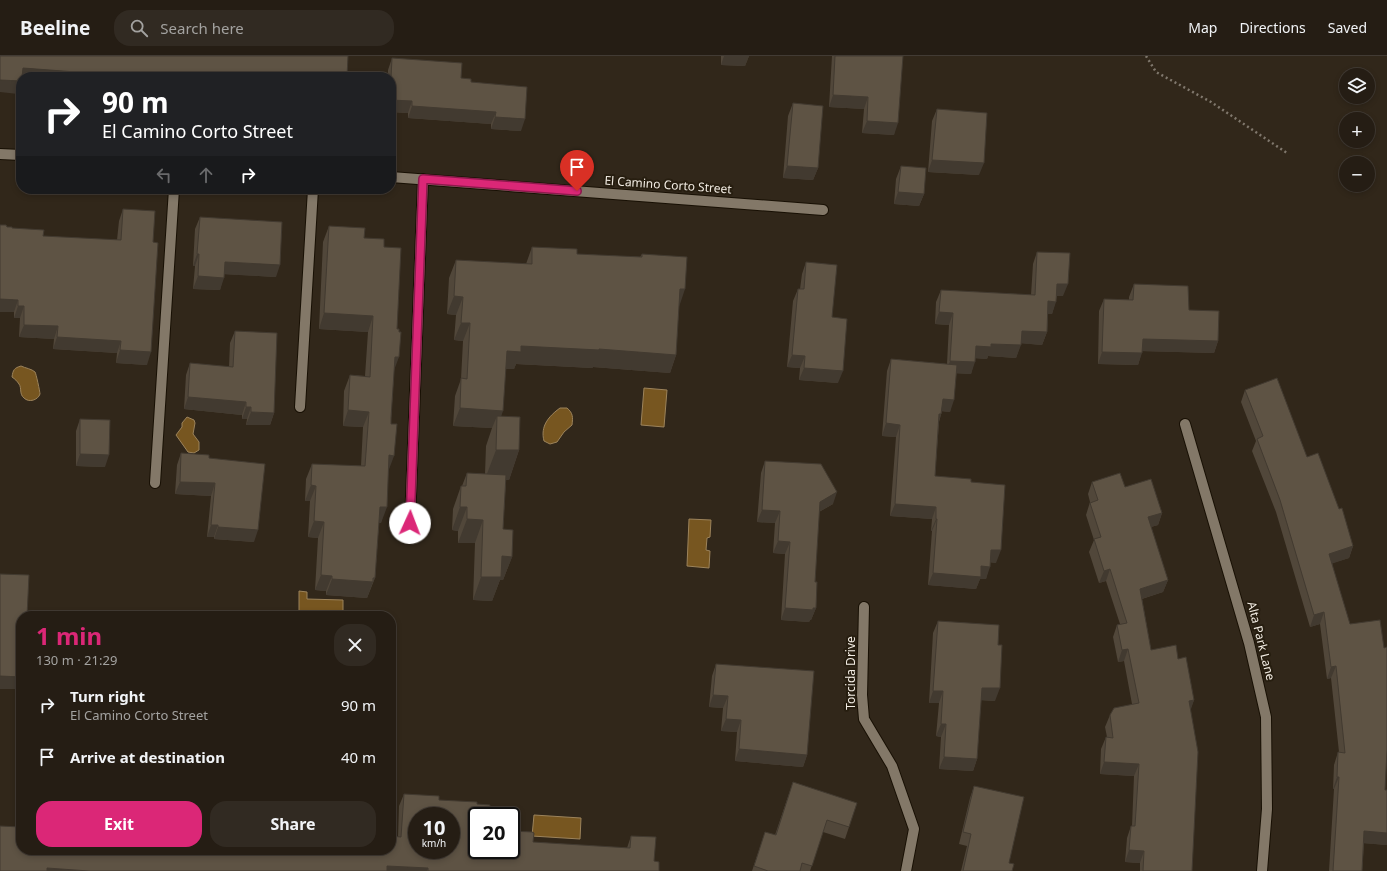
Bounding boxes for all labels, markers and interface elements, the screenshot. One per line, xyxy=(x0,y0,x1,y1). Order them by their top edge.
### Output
search box xyxy=(114,10,394,46)
text: Beeline xyxy=(20,15,90,41)
icon: search xyxy=(128,17,150,39)
text: Search here xyxy=(160,18,244,38)
text: Map xyxy=(1188,18,1217,37)
text: Directions xyxy=(1239,18,1306,37)
text: Saved xyxy=(1328,18,1367,37)
map controls xyxy=(1339,68,1375,192)
button: layers xyxy=(1339,68,1375,104)
text: 90 m xyxy=(102,83,169,121)
icon: right xyxy=(36,88,88,140)
button: + xyxy=(1339,112,1375,148)
text: El Camino Corto Street xyxy=(102,119,293,143)
pin xyxy=(560,150,594,191)
icon: arrive xyxy=(566,156,588,178)
button: − xyxy=(1339,156,1375,192)
icon: left xyxy=(153,164,175,186)
icon: ahead xyxy=(195,164,217,186)
icon: right xyxy=(237,164,259,186)
street label: El Camino Corto Street xyxy=(604,172,733,197)
position arrow xyxy=(389,502,431,544)
street label: Alta Park Lane xyxy=(1243,600,1280,682)
text: 1 min xyxy=(36,619,102,652)
button: close xyxy=(334,624,376,666)
street label: Torcida Drive xyxy=(842,636,859,710)
text: 130 m · 21:29 xyxy=(36,651,117,669)
text: Turn right xyxy=(70,686,145,706)
icon: right xyxy=(36,694,58,716)
text: 90 m xyxy=(341,695,376,715)
text: El Camino Corto Street xyxy=(70,706,208,724)
icon: arrive xyxy=(36,746,58,768)
text: Arrive at destination xyxy=(70,747,225,767)
text: 40 m xyxy=(341,747,376,767)
button: Exit xyxy=(36,801,202,847)
button: Share xyxy=(210,801,376,847)
speed limit sign: 20 xyxy=(468,807,520,859)
text: 10 xyxy=(423,814,445,841)
text: km/h xyxy=(422,836,446,850)

